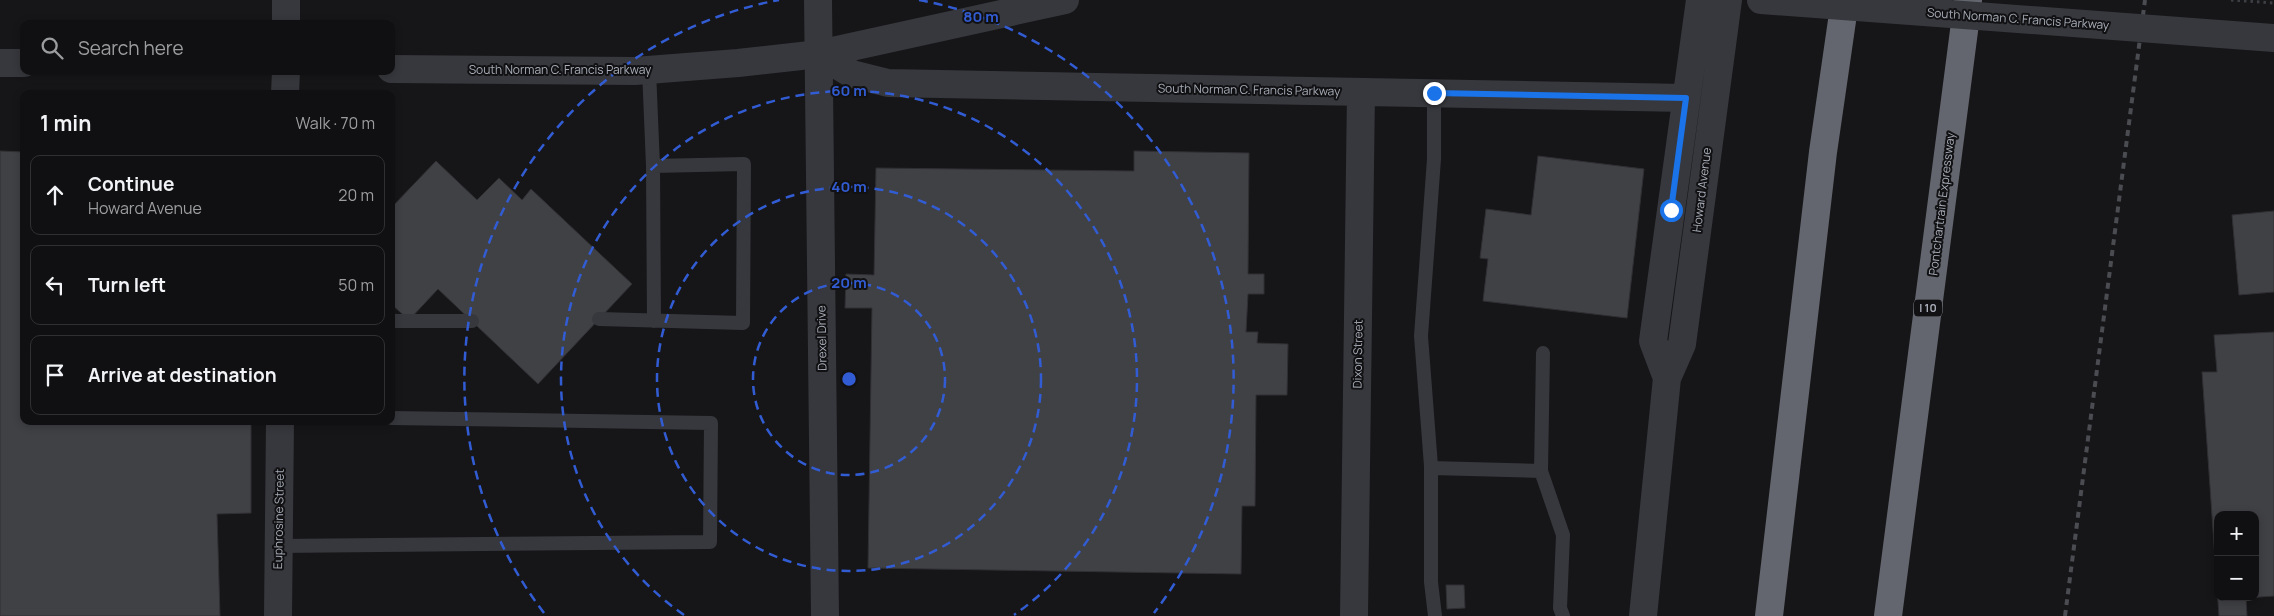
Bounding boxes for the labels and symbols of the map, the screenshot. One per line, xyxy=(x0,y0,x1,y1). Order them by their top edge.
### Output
street label: South Norman C. Francis Parkway xyxy=(1926,4,2110,33)
text: 80 m xyxy=(963,6,999,27)
street label: South Norman C. Francis Parkway xyxy=(469,61,652,78)
street label: South Norman C. Francis Parkway xyxy=(1158,79,1341,100)
text: 60 m xyxy=(831,80,867,101)
route end xyxy=(1423,82,1446,105)
street label: Pontchartrain Expressway xyxy=(1924,131,1959,276)
street label: Howard Avenue xyxy=(1688,147,1715,233)
text: 40 m xyxy=(831,176,867,197)
route start xyxy=(1660,199,1683,222)
text: 20 m xyxy=(831,272,867,293)
road number: I 10 xyxy=(1914,300,1942,316)
street label: Drexel Drive xyxy=(812,305,831,371)
street label: Dixon Street xyxy=(1348,319,1367,389)
centre of rings xyxy=(840,370,858,388)
street label: Euphrosine Street xyxy=(269,469,288,569)

